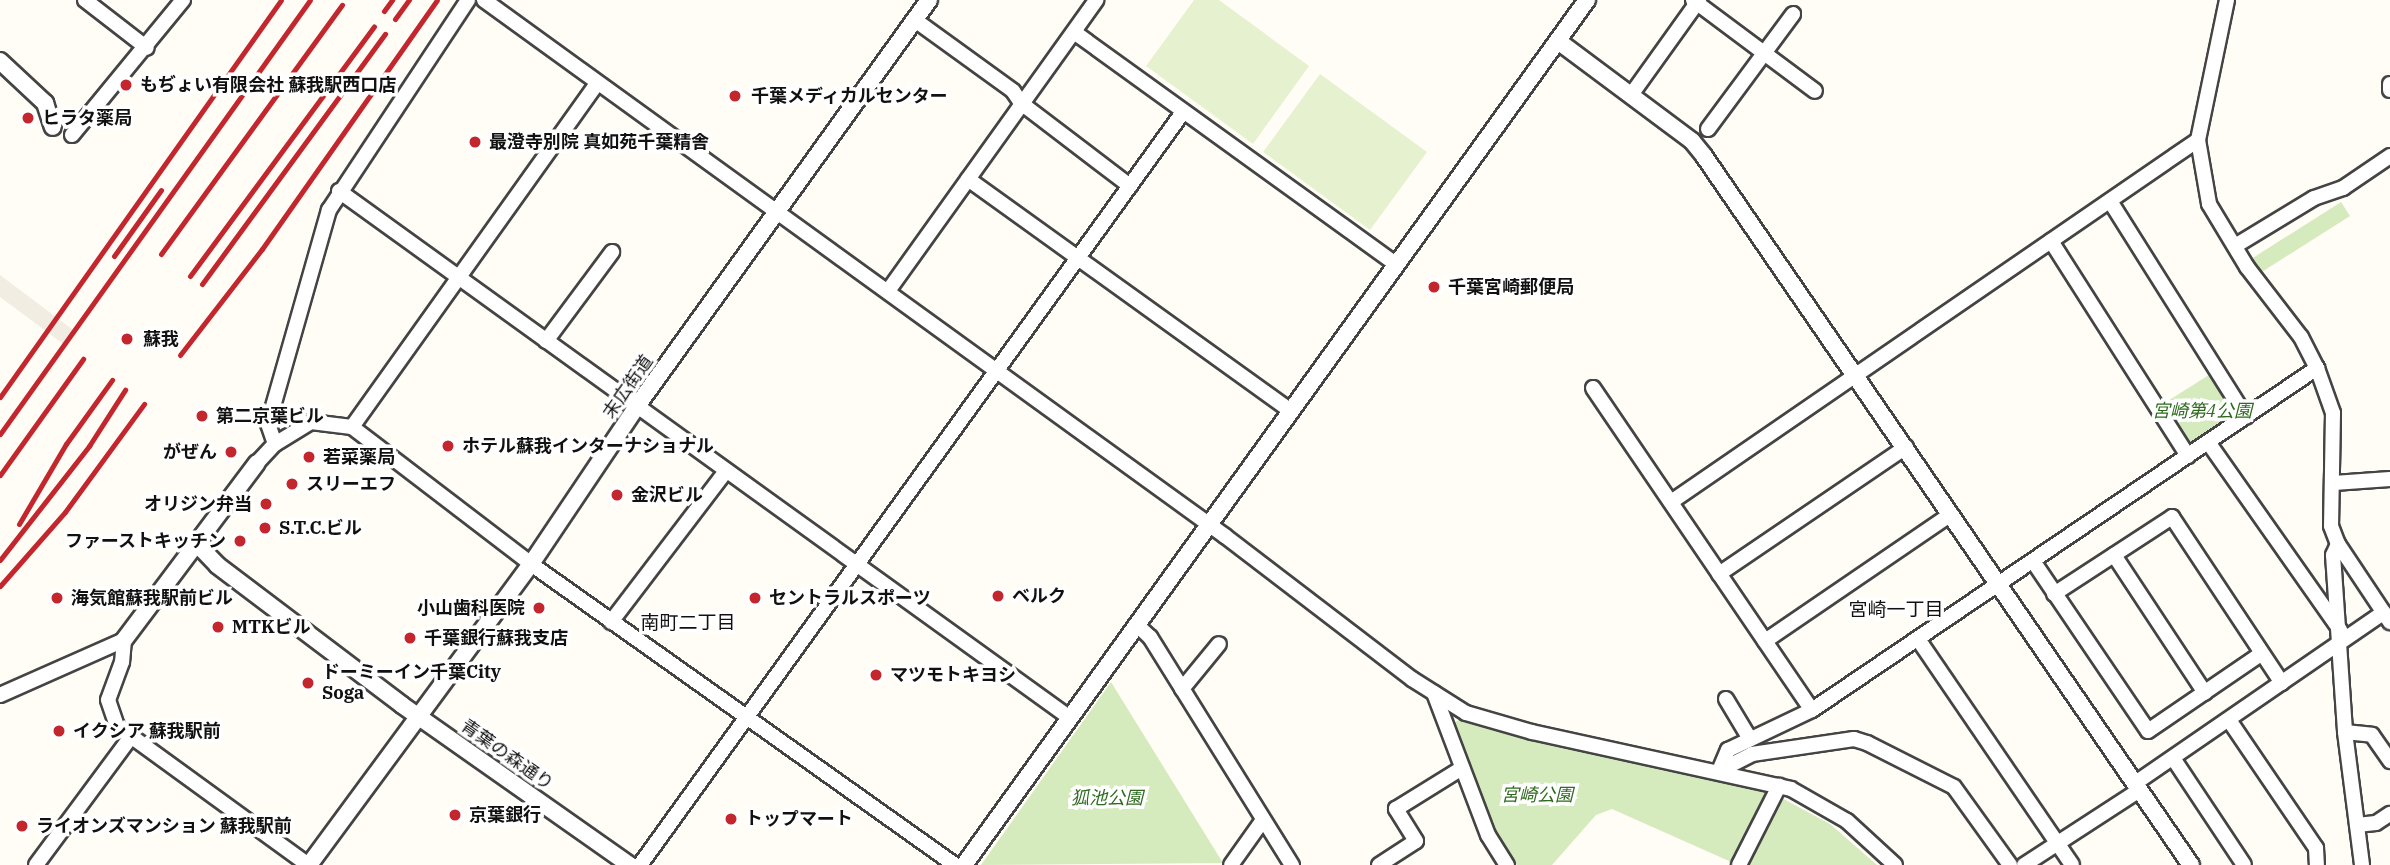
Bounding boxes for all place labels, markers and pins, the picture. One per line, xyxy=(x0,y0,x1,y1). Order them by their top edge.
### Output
place label: もぢょい有限会社 蘇我駅西口店 xyxy=(140,74,396,96)
marker: もぢょい有限会社 蘇我駅西口店 xyxy=(118,77,134,93)
place label: 千葉メディカルセンター xyxy=(751,85,949,107)
marker: 千葉メディカルセンター xyxy=(725,86,745,106)
place label: ヒラタ薬局 xyxy=(42,107,132,129)
marker: ヒラタ薬局 xyxy=(20,110,36,126)
place label: 最澄寺別院 真如苑千葉精舎 xyxy=(489,131,709,153)
marker: 最澄寺別院 真如苑千葉精舎 xyxy=(467,134,483,150)
place label: 千葉宮崎郵便局 xyxy=(1448,276,1574,298)
marker: 千葉宮崎郵便局 xyxy=(1426,279,1442,295)
place label: 蘇我 xyxy=(143,328,179,350)
marker: 蘇我 xyxy=(117,329,137,349)
place label: 第二京葉ビル xyxy=(216,405,324,427)
marker: 第二京葉ビル xyxy=(194,408,210,424)
place label: ホテル蘇我インターナショナル xyxy=(462,435,714,457)
marker: ホテル蘇我インターナショナル xyxy=(440,438,456,454)
place label: がぜん xyxy=(163,441,217,463)
marker: がぜん xyxy=(223,444,239,460)
place label: 若菜薬局 xyxy=(323,446,395,468)
marker: 若菜薬局 xyxy=(301,449,317,465)
place label: スリーエフ xyxy=(306,473,396,495)
marker: スリーエフ xyxy=(284,476,300,492)
place label: 金沢ビル xyxy=(631,484,703,506)
marker: 金沢ビル xyxy=(609,487,625,503)
place label: オリジン弁当 xyxy=(144,493,252,515)
marker: オリジン弁当 xyxy=(258,496,274,512)
place label: S.T.C.ビル xyxy=(279,517,362,539)
marker: S.T.C.ビル xyxy=(257,520,273,536)
place label: ファーストキッチン xyxy=(64,530,226,552)
marker: ファーストキッチン xyxy=(232,533,248,549)
place label: ベルク xyxy=(1012,585,1066,607)
place label: 海気館蘇我駅前ビル xyxy=(71,587,233,609)
place label: セントラルスポーツ xyxy=(769,587,931,609)
marker: ベルク xyxy=(990,588,1006,604)
marker: 海気館蘇我駅前ビル xyxy=(49,590,65,606)
marker: セントラルスポーツ xyxy=(747,590,763,606)
place label: 小山歯科医院 xyxy=(417,597,525,619)
marker: 小山歯科医院 xyxy=(531,600,547,616)
place label: MTKビル xyxy=(232,616,311,638)
marker: MTKビル xyxy=(210,619,226,635)
place label: 千葉銀行蘇我支店 xyxy=(424,627,568,649)
marker: 千葉銀行蘇我支店 xyxy=(402,630,418,646)
place label: ドーミーイン千葉City Soga xyxy=(322,662,501,704)
place label: マツモトキヨシ xyxy=(890,664,1016,686)
marker: マツモトキヨシ xyxy=(868,667,884,683)
marker: ドーミーイン千葉City Soga xyxy=(300,675,316,691)
place label: イクシア 蘇我駅前 xyxy=(73,720,221,742)
marker: イクシア 蘇我駅前 xyxy=(51,723,67,739)
place label: 京葉銀行 xyxy=(469,804,541,826)
marker: 京葉銀行 xyxy=(447,807,463,823)
place label: トップマート xyxy=(745,808,853,830)
marker: トップマート xyxy=(723,811,739,827)
place label: ライオンズマンション 蘇我駅前 xyxy=(36,815,292,837)
marker: ライオンズマンション 蘇我駅前 xyxy=(14,818,30,834)

